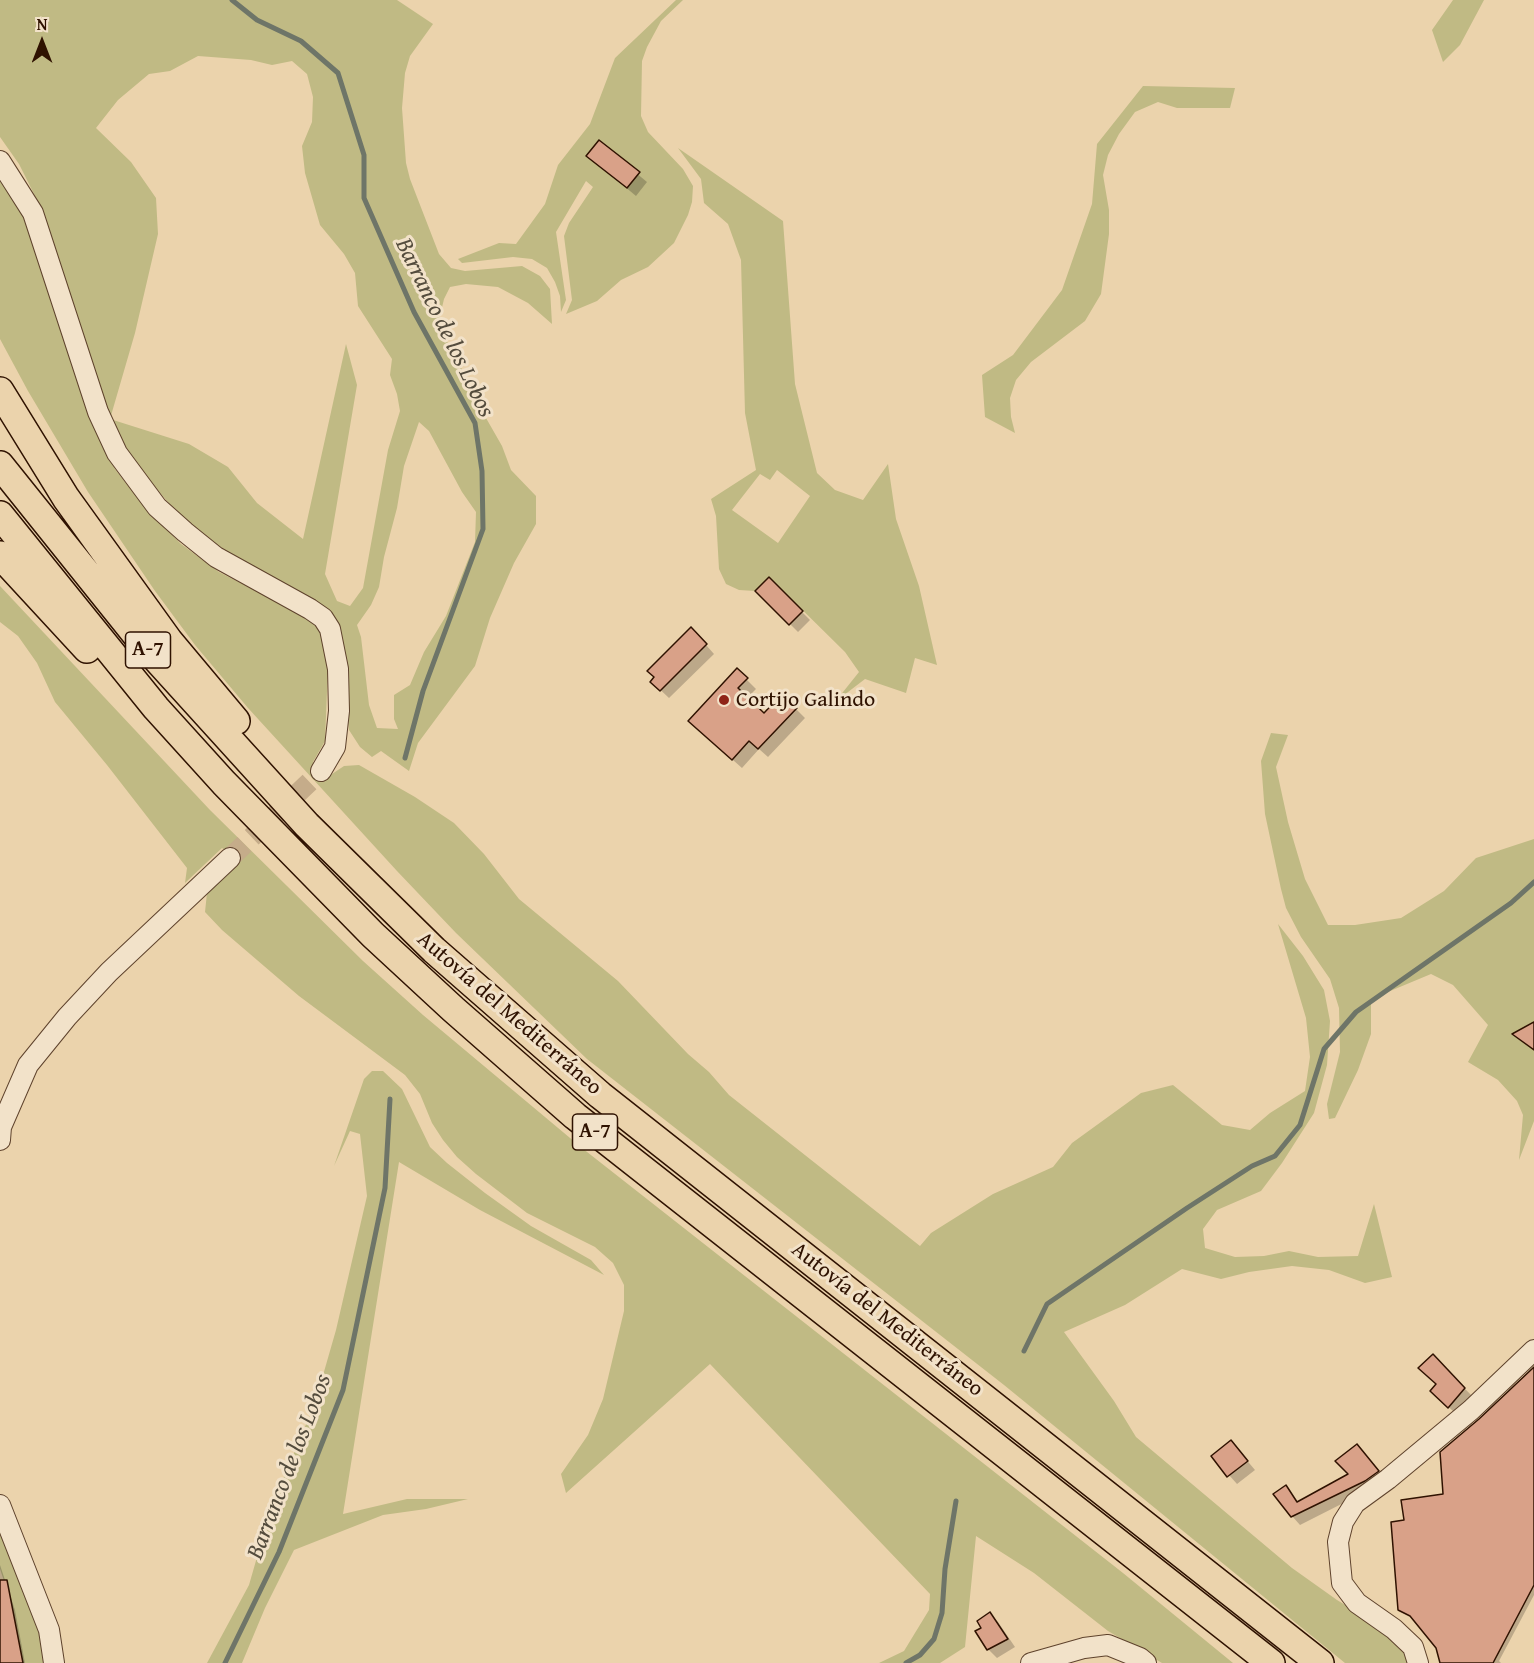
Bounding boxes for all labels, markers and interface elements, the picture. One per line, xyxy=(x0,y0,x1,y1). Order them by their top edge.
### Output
north arrow xyxy=(12,12,72,72)
text: N xyxy=(37,12,47,36)
water label: Barranco de los Lobos xyxy=(388,234,500,422)
road number: A-7 xyxy=(126,632,170,668)
place label: Cortijo Galindo xyxy=(736,687,875,713)
marker: Cortijo Galindo xyxy=(717,693,731,707)
street label: Autovía del Mediterráneo xyxy=(411,927,607,1101)
road number: A-7 xyxy=(572,1114,618,1150)
street label: Autovía del Mediterráneo xyxy=(786,1237,988,1403)
water label: Barranco de los Lobos xyxy=(241,1370,339,1564)

